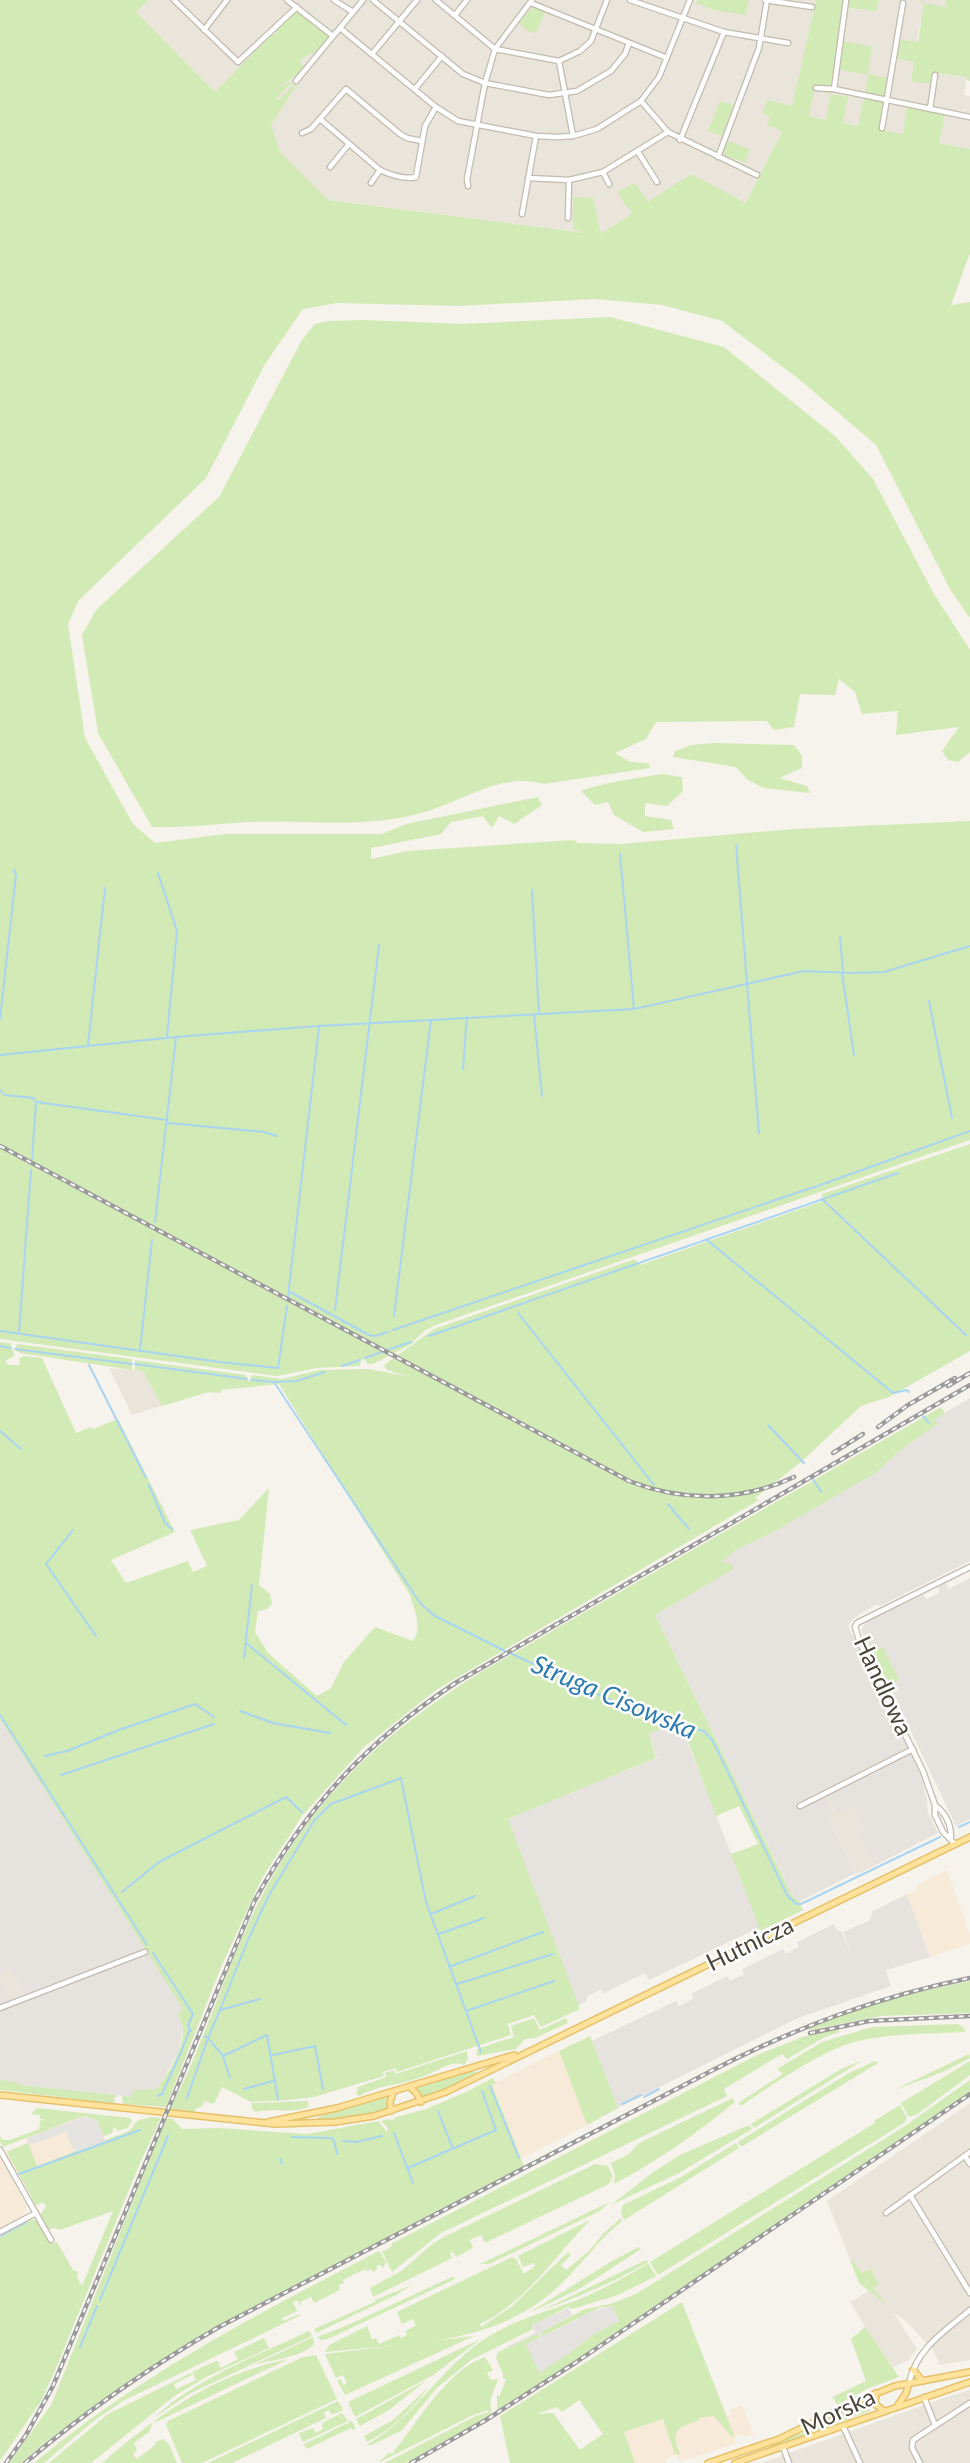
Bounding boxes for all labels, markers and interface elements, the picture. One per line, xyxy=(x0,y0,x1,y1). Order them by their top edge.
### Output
street label: Handlowa xyxy=(849,1631,920,1740)
water label: Struga Cisowska xyxy=(527,1647,702,1745)
street label: Hutnicza xyxy=(701,1909,798,1976)
street label: Morska xyxy=(796,2381,879,2440)

